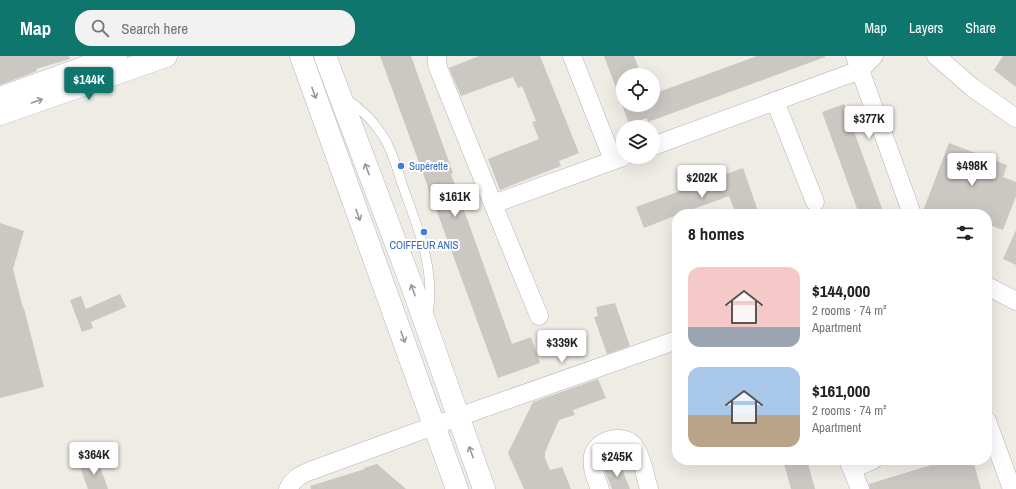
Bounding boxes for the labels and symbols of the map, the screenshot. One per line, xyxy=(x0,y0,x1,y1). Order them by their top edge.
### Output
pin: $144K xyxy=(61,67,117,101)
one-way arrow xyxy=(311,86,319,98)
one-way arrow xyxy=(30,97,43,104)
pin: $377K xyxy=(841,106,897,140)
pin: $498K xyxy=(944,153,1000,187)
place label: Supérette xyxy=(409,159,448,173)
marker: Supérette xyxy=(396,161,406,171)
one-way arrow xyxy=(362,163,370,175)
pin: $202K xyxy=(674,165,730,199)
pin: $161K xyxy=(427,184,483,218)
one-way arrow xyxy=(355,209,363,221)
marker: COIFFEUR ANIS xyxy=(419,227,429,237)
place label: COIFFEUR ANIS xyxy=(389,238,459,252)
one-way arrow xyxy=(409,284,416,297)
pin: $339K xyxy=(534,330,590,364)
one-way arrow xyxy=(399,331,407,343)
pin: $364K xyxy=(66,442,122,476)
pin: $245K xyxy=(589,444,645,478)
one-way arrow xyxy=(467,446,474,459)

